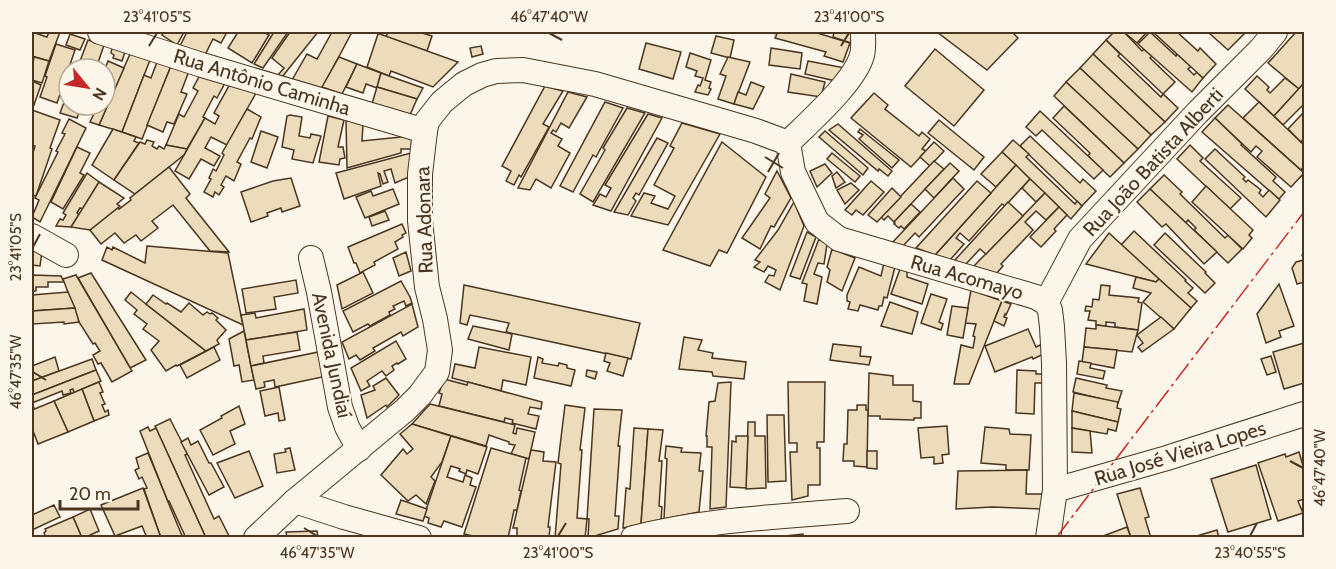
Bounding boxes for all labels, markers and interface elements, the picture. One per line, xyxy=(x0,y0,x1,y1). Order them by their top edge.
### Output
text: 23°41'05"S xyxy=(123,8,191,26)
text: 46°47'40"W xyxy=(510,8,589,26)
text: 23°41'00"S xyxy=(814,8,885,26)
street label: Rua Antônio Caminha xyxy=(171,44,354,120)
north arrow xyxy=(57,57,117,117)
street label: Rua João Batista Alberti xyxy=(1078,83,1228,241)
text: N xyxy=(89,85,111,104)
street label: Rua Adonara xyxy=(410,166,438,274)
text: 23°41'05"S xyxy=(7,213,25,281)
street label: Rua Acomayo xyxy=(908,249,1026,305)
street label: Avenida Jundiaí xyxy=(307,290,357,420)
text: 46°47'35"W xyxy=(7,334,25,410)
street label: Rua José Vieira Lopes xyxy=(1091,416,1269,490)
text: 46°47'40"W xyxy=(1311,428,1329,507)
scale bar xyxy=(60,473,138,511)
text: 20 m xyxy=(69,483,111,505)
text: 46°47'35"W xyxy=(279,544,355,562)
text: 23°41'00"S xyxy=(523,544,594,562)
text: 23°40'55"S xyxy=(1214,544,1286,562)

